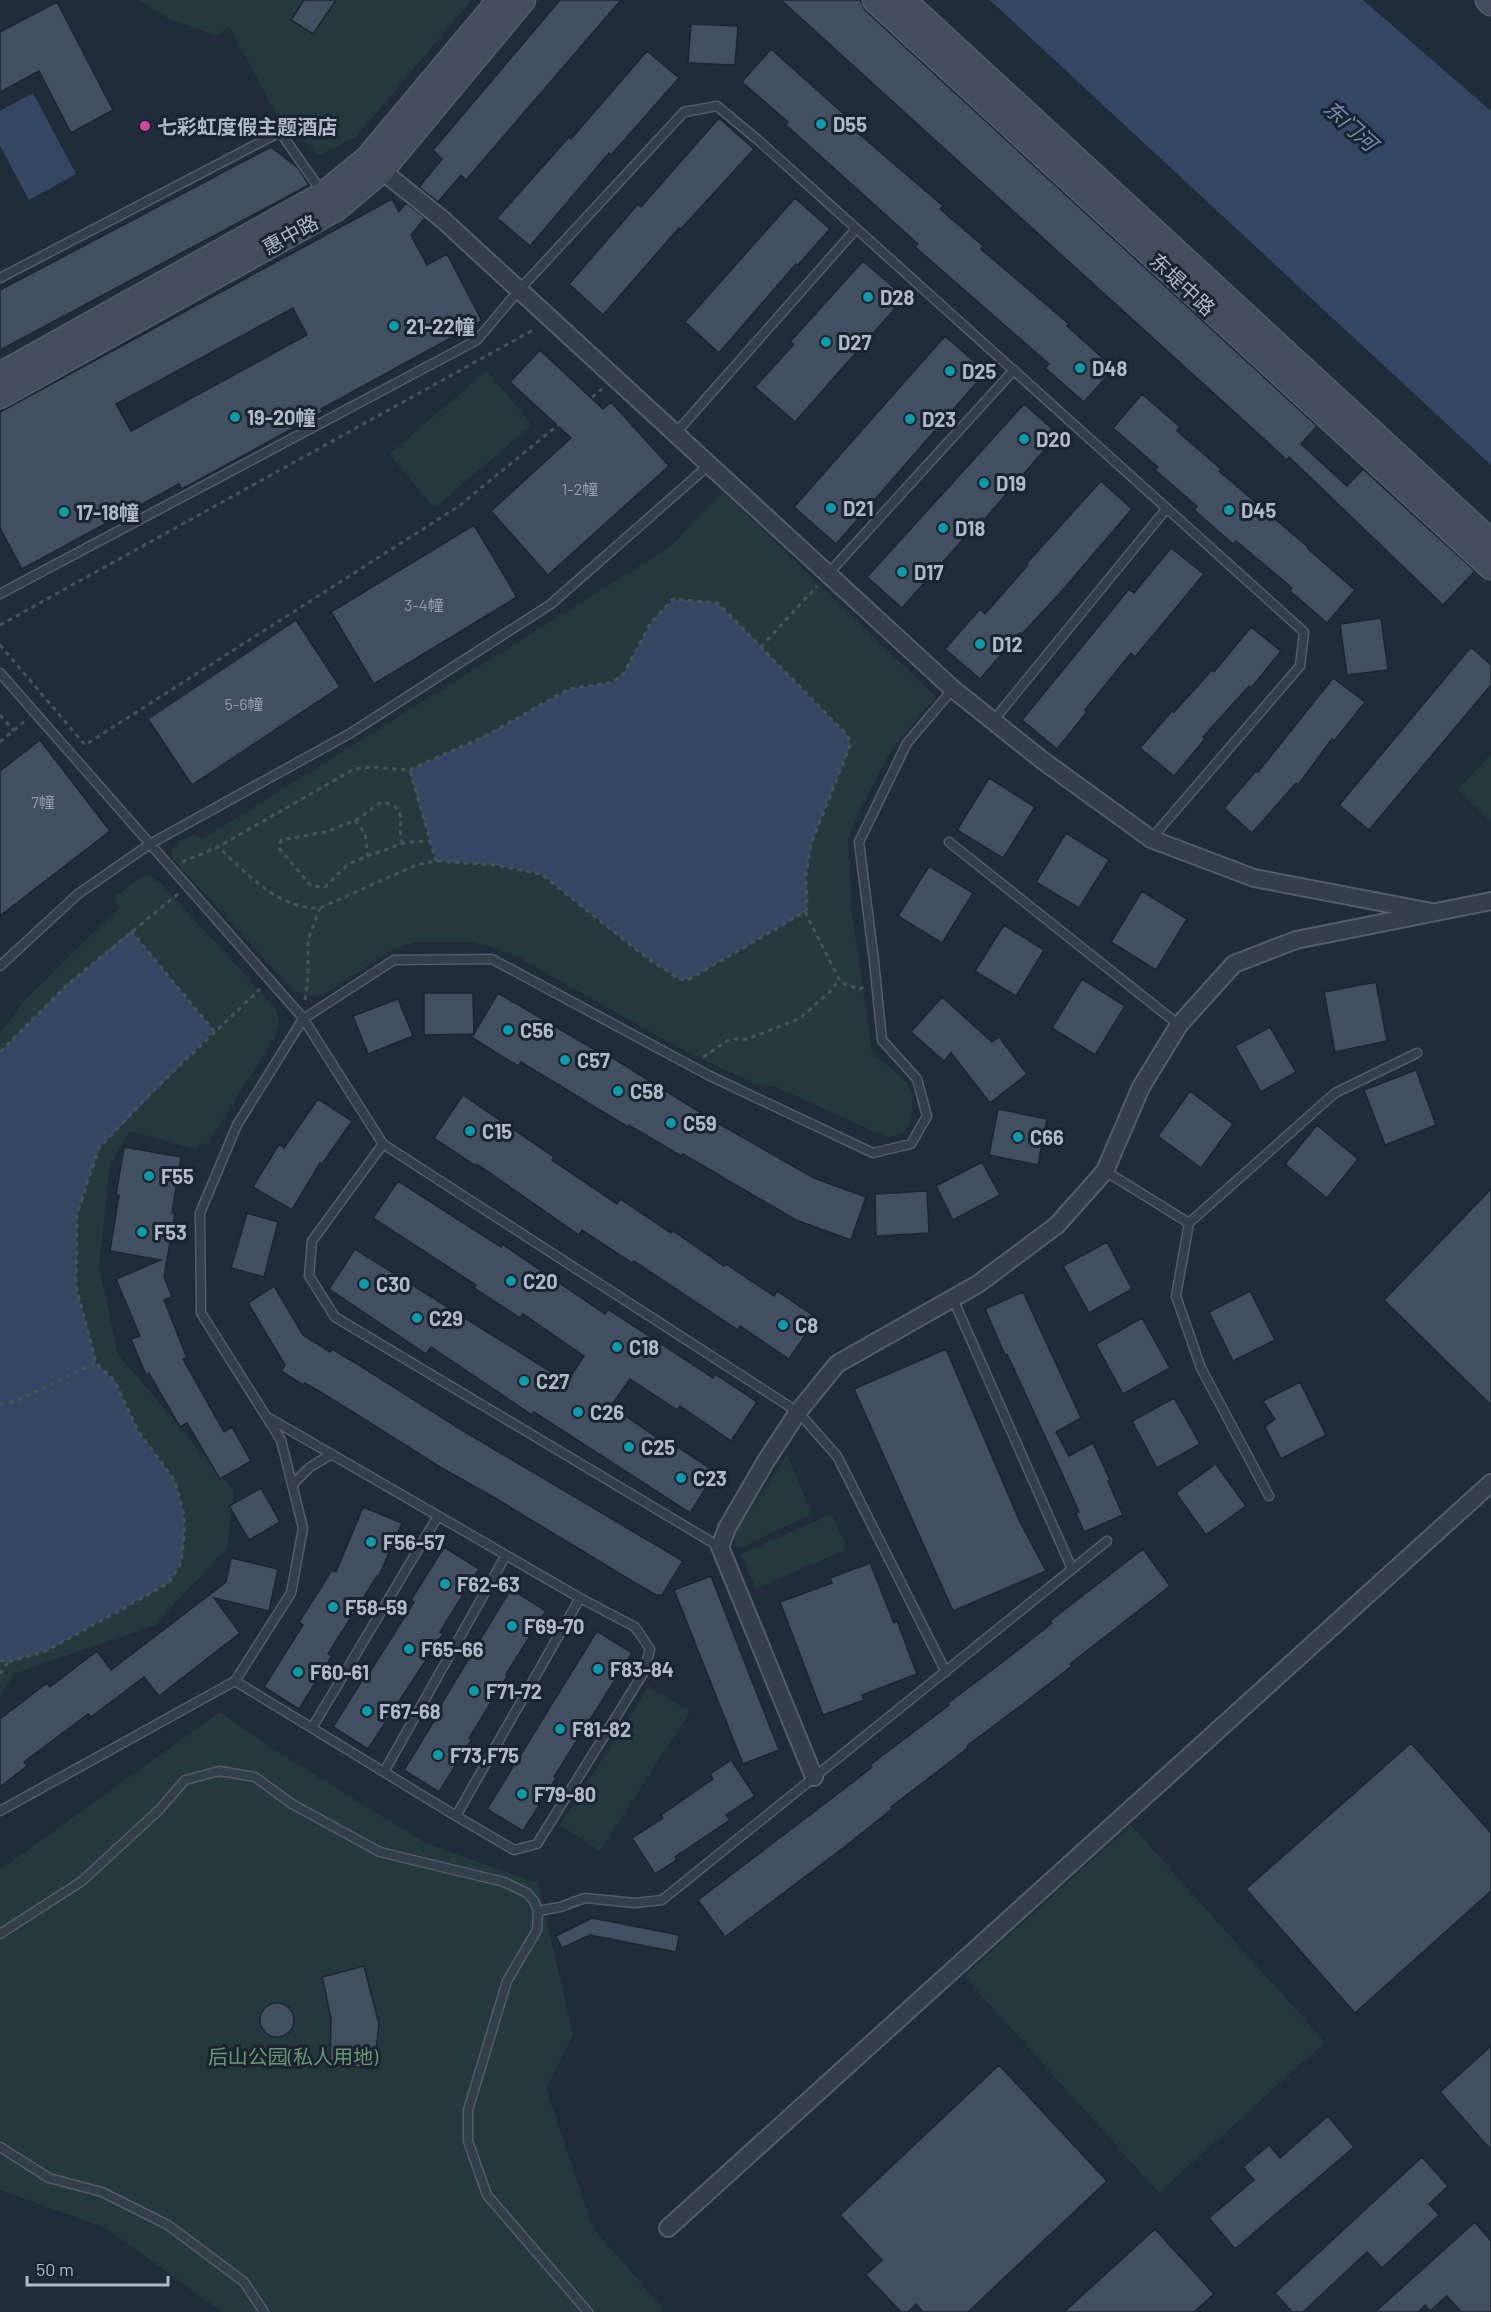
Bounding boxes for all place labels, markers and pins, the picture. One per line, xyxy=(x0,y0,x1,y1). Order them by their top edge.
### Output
place label: D55 xyxy=(833,112,867,136)
place label: 七彩虹度假主题酒店 xyxy=(157,114,337,138)
marker: D55 xyxy=(814,117,828,131)
marker: 七彩虹度假主题酒店 xyxy=(138,119,152,133)
place label: D28 xyxy=(880,285,915,309)
marker: D28 xyxy=(861,290,875,304)
place label: 21-22幢 xyxy=(406,314,475,338)
marker: 21-22幢 xyxy=(387,319,401,333)
place label: D27 xyxy=(838,330,872,354)
marker: D27 xyxy=(819,335,833,349)
place label: D48 xyxy=(1092,356,1127,380)
place label: D25 xyxy=(962,359,997,383)
marker: D48 xyxy=(1073,361,1087,375)
marker: D25 xyxy=(943,364,957,378)
place label: 19-20幢 xyxy=(247,405,315,429)
place label: D23 xyxy=(922,407,956,431)
marker: 19-20幢 xyxy=(228,410,242,424)
marker: D23 xyxy=(903,412,917,426)
place label: D20 xyxy=(1036,427,1071,451)
marker: D20 xyxy=(1017,432,1031,446)
place label: D19 xyxy=(996,471,1026,495)
marker: D19 xyxy=(977,476,991,490)
place label: D21 xyxy=(843,496,874,520)
place label: D45 xyxy=(1241,498,1276,522)
place label: 17-18幢 xyxy=(76,500,139,524)
marker: D21 xyxy=(824,501,838,515)
marker: D45 xyxy=(1222,503,1236,517)
marker: 17-18幢 xyxy=(57,505,71,519)
place label: D18 xyxy=(955,516,985,540)
marker: D18 xyxy=(936,521,950,535)
place label: D17 xyxy=(914,560,943,584)
marker: D17 xyxy=(895,565,909,579)
place label: D12 xyxy=(992,632,1023,656)
marker: D12 xyxy=(973,637,987,651)
place label: C56 xyxy=(520,1018,554,1042)
marker: C56 xyxy=(501,1023,515,1037)
place label: C57 xyxy=(577,1048,610,1072)
marker: C57 xyxy=(558,1053,572,1067)
place label: C58 xyxy=(630,1079,664,1103)
marker: C58 xyxy=(611,1084,625,1098)
place label: C59 xyxy=(683,1111,717,1135)
marker: C59 xyxy=(664,1116,678,1130)
place label: C15 xyxy=(482,1119,512,1143)
marker: C15 xyxy=(463,1124,477,1138)
place label: C66 xyxy=(1030,1125,1064,1149)
marker: C66 xyxy=(1011,1130,1025,1144)
place label: F55 xyxy=(161,1164,194,1188)
marker: F55 xyxy=(142,1169,156,1183)
place label: F53 xyxy=(154,1220,187,1244)
marker: F53 xyxy=(135,1225,149,1239)
place label: C20 xyxy=(523,1269,558,1293)
place label: C30 xyxy=(376,1272,410,1296)
marker: C20 xyxy=(504,1274,518,1288)
marker: C30 xyxy=(357,1277,371,1291)
place label: C29 xyxy=(429,1306,463,1330)
marker: C29 xyxy=(410,1311,424,1325)
place label: C8 xyxy=(795,1313,818,1337)
marker: C8 xyxy=(776,1318,790,1332)
place label: C18 xyxy=(629,1335,659,1359)
marker: C18 xyxy=(610,1340,624,1354)
place label: C27 xyxy=(536,1369,569,1393)
marker: C27 xyxy=(517,1374,531,1388)
place label: C26 xyxy=(590,1400,624,1424)
marker: C26 xyxy=(571,1405,585,1419)
place label: C25 xyxy=(641,1435,675,1459)
marker: C25 xyxy=(622,1440,636,1454)
place label: C23 xyxy=(693,1466,727,1490)
marker: C23 xyxy=(674,1471,688,1485)
place label: F56-57 xyxy=(383,1530,445,1554)
marker: F56-57 xyxy=(364,1535,378,1549)
place label: F62-63 xyxy=(457,1572,520,1596)
marker: F62-63 xyxy=(438,1577,452,1591)
place label: F58-59 xyxy=(345,1595,407,1619)
marker: F58-59 xyxy=(326,1600,340,1614)
place label: F69-70 xyxy=(524,1614,584,1638)
marker: F69-70 xyxy=(505,1619,519,1633)
place label: F65-66 xyxy=(421,1637,484,1661)
marker: F65-66 xyxy=(402,1642,416,1656)
place label: F83-84 xyxy=(610,1657,674,1681)
place label: F60-61 xyxy=(310,1660,369,1684)
marker: F83-84 xyxy=(591,1662,605,1676)
marker: F60-61 xyxy=(291,1665,305,1679)
place label: F71-72 xyxy=(486,1679,542,1703)
marker: F71-72 xyxy=(467,1684,481,1698)
place label: F67-68 xyxy=(379,1699,441,1723)
marker: F67-68 xyxy=(360,1704,374,1718)
place label: F81-82 xyxy=(572,1717,631,1741)
marker: F81-82 xyxy=(553,1722,567,1736)
place label: F73,F75 xyxy=(450,1743,519,1767)
marker: F73,F75 xyxy=(431,1748,445,1762)
place label: F79-80 xyxy=(534,1782,596,1806)
marker: F79-80 xyxy=(515,1787,529,1801)

